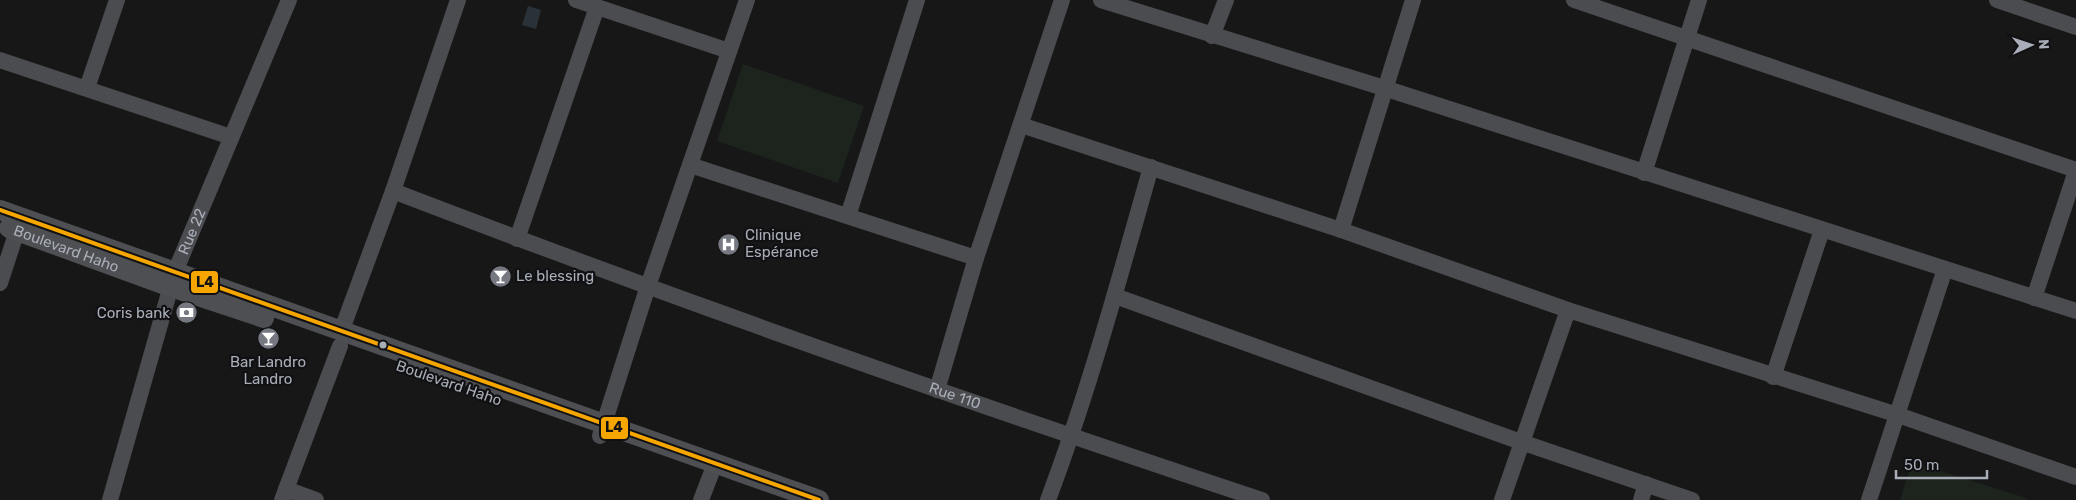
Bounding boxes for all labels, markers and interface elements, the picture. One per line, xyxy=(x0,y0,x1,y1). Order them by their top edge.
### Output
north arrow xyxy=(2006,20,2056,70)
text: N xyxy=(2035,39,2052,50)
street label: Rue 22 xyxy=(174,205,210,257)
street label: Boulevard Haho xyxy=(11,221,121,276)
place label: Clinique Espérance xyxy=(745,226,819,261)
hospital icon: Clinique Espérance xyxy=(717,232,741,256)
bar icon: Le blessing xyxy=(488,264,512,288)
place label: Le blessing xyxy=(516,267,594,285)
line badge: L4 xyxy=(190,270,219,294)
text: L4 xyxy=(196,274,214,291)
bank icon: Coris bank xyxy=(174,301,198,325)
place label: Coris bank xyxy=(97,304,170,322)
bar icon: Bar Landro Landro xyxy=(256,327,280,351)
unlabelled marker xyxy=(378,340,388,350)
place label: Bar Landro Landro xyxy=(230,353,306,388)
street label: Boulevard Haho xyxy=(394,356,504,410)
street label: Rue 110 xyxy=(927,378,983,413)
line badge: L4 xyxy=(600,416,629,440)
text: L4 xyxy=(605,419,623,436)
scale bar xyxy=(1896,448,1987,480)
text: 50 m xyxy=(1904,456,1939,474)

